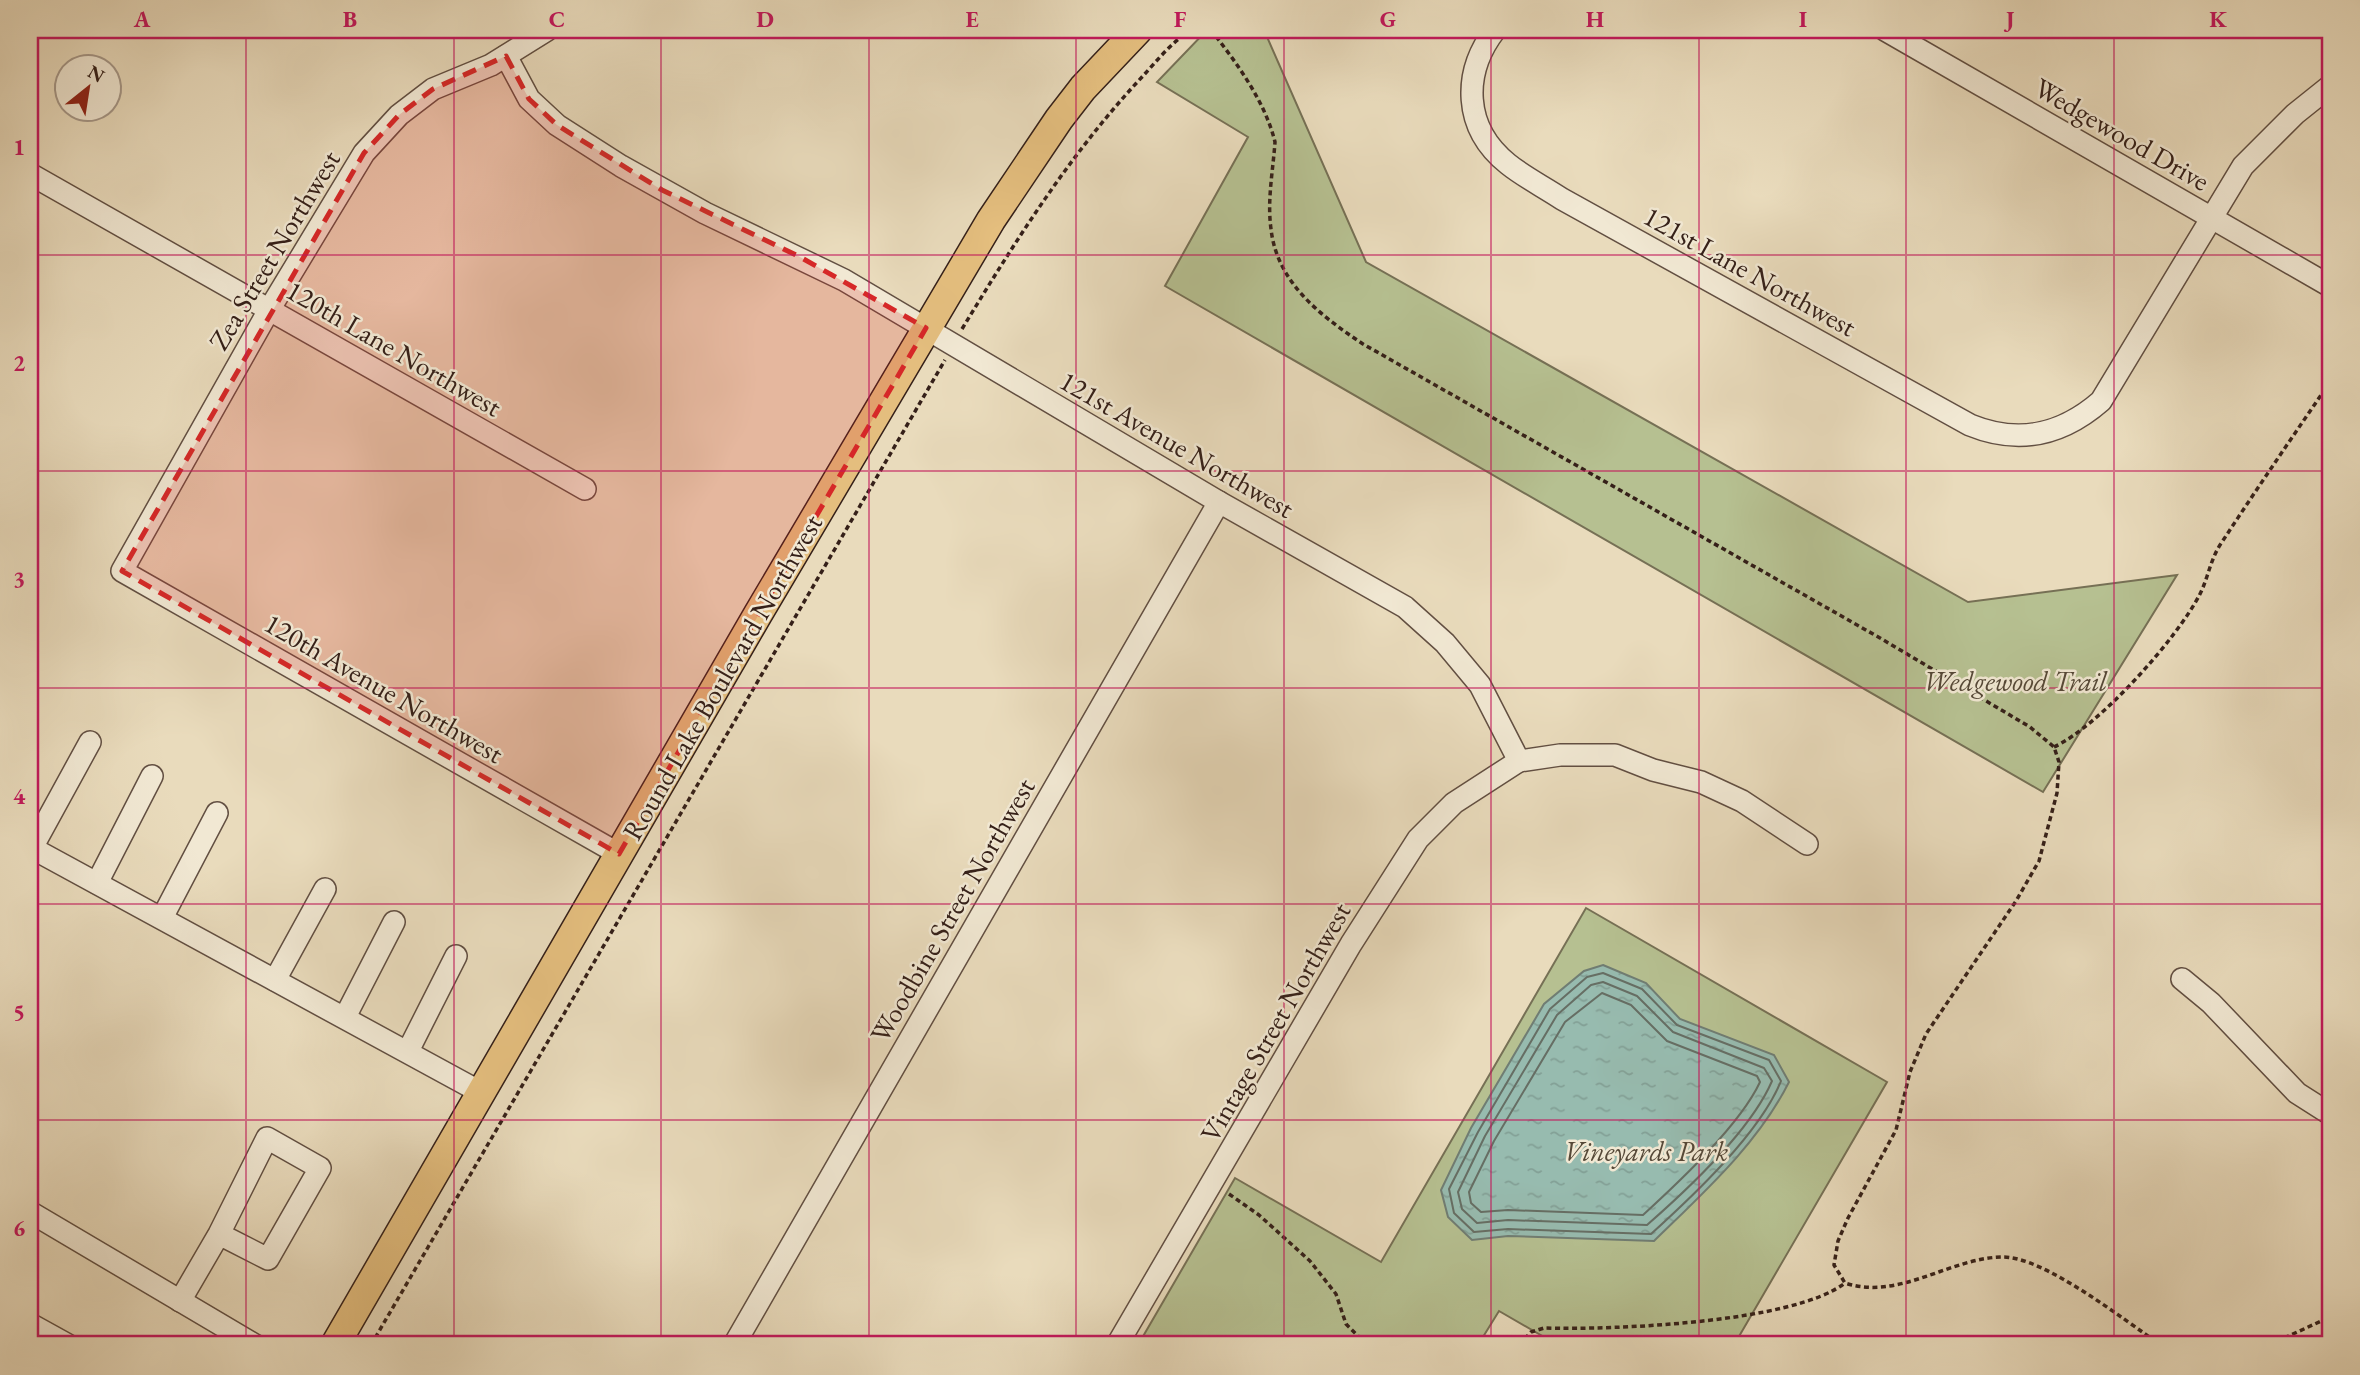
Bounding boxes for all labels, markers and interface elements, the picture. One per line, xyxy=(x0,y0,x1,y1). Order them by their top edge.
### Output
text: A xyxy=(133,4,151,34)
text: B xyxy=(343,4,357,34)
text: C xyxy=(549,4,565,34)
text: D xyxy=(756,4,774,34)
text: E xyxy=(965,4,979,34)
text: F xyxy=(1174,4,1187,34)
text: G xyxy=(1380,4,1396,34)
text: H xyxy=(1586,4,1604,34)
text: I xyxy=(1799,4,1807,34)
text: J xyxy=(2004,4,2015,34)
text: K xyxy=(2209,4,2227,34)
north arrow xyxy=(52,52,122,122)
text: N xyxy=(83,59,110,89)
street label: Wedgewood Drive xyxy=(2028,69,2216,199)
text: 1 xyxy=(13,132,25,162)
street label: Zea Street Northwest xyxy=(200,143,348,356)
street label: 121st Lane Northwest xyxy=(1637,198,1863,344)
street label: 120th Lane Northwest xyxy=(280,272,508,424)
text: 2 xyxy=(13,348,25,378)
street label: 121st Avenue Northwest xyxy=(1053,362,1301,526)
street label: Round Lake Boulevard Northwest xyxy=(614,507,830,846)
text: 3 xyxy=(13,564,25,594)
street label: 120th Avenue Northwest xyxy=(258,605,510,771)
park label: Wedgewood Trail xyxy=(1923,663,2108,699)
street label: Woodbine Street Northwest xyxy=(862,771,1043,1049)
text: 4 xyxy=(13,781,26,811)
street label: Vintage Street Northwest xyxy=(1192,896,1358,1148)
text: 5 xyxy=(13,997,25,1027)
park label: Vineyards Park xyxy=(1564,1133,1729,1169)
text: 6 xyxy=(13,1213,25,1243)

